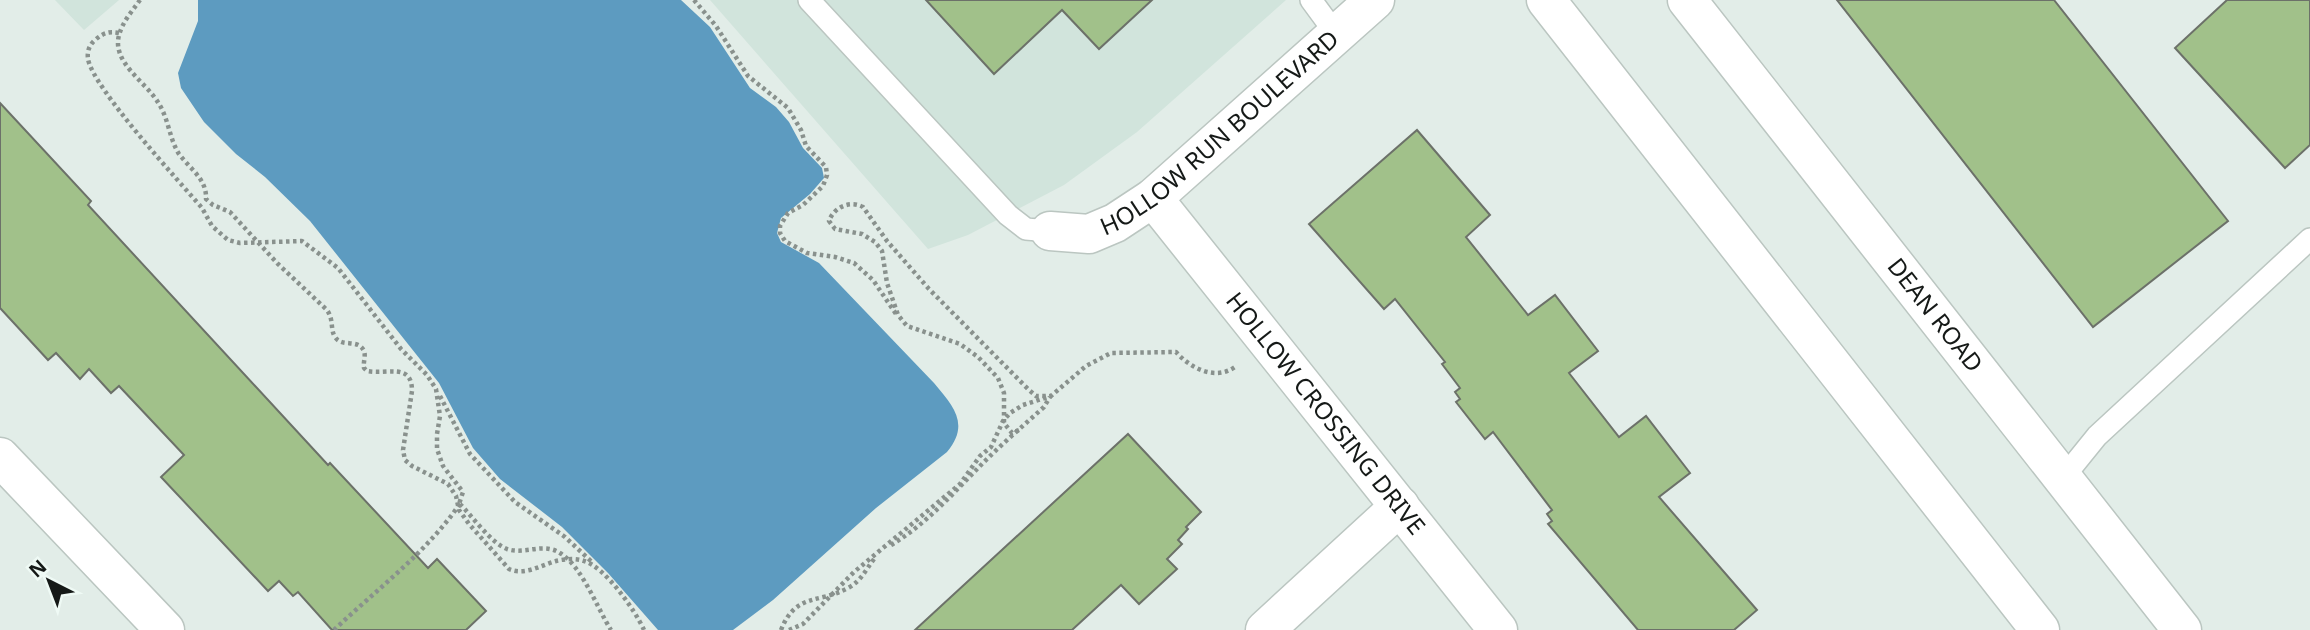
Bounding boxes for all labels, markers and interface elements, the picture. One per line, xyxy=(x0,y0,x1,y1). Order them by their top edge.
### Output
street label: HOLLOW RUN BOULEVARD xyxy=(1095,22,1345,242)
street label: DEAN ROAD xyxy=(1881,250,1991,378)
street label: HOLLOW CROSSING DRIVE xyxy=(1219,284,1434,541)
north arrow xyxy=(14,546,84,616)
text: N xyxy=(23,554,52,583)

